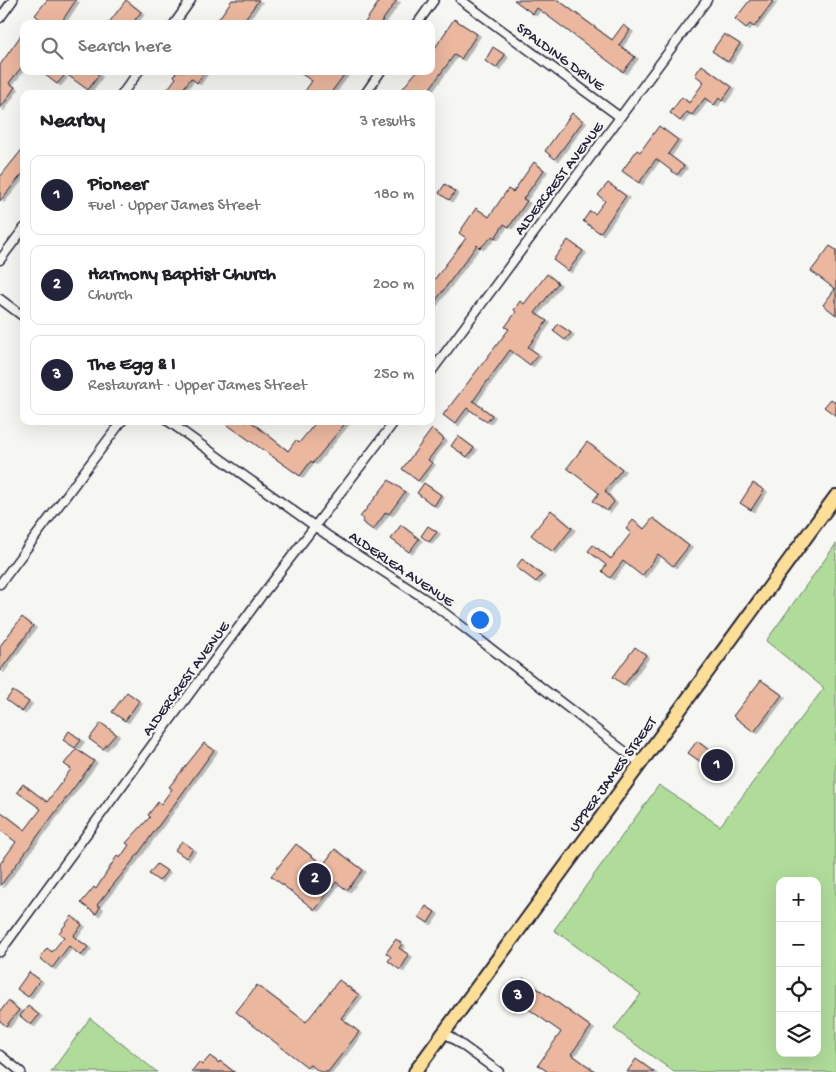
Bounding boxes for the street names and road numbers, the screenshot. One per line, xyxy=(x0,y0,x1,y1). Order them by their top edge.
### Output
street label: SPALDING DRIVE xyxy=(512,20,608,96)
street label: ALDERCREST AVENUE xyxy=(511,118,608,239)
street label: ALDERLEA AVENUE xyxy=(345,528,457,612)
street label: ALDERCREST AVENUE xyxy=(139,618,235,740)
street label: UPPER JAMES STREET xyxy=(566,713,662,836)

